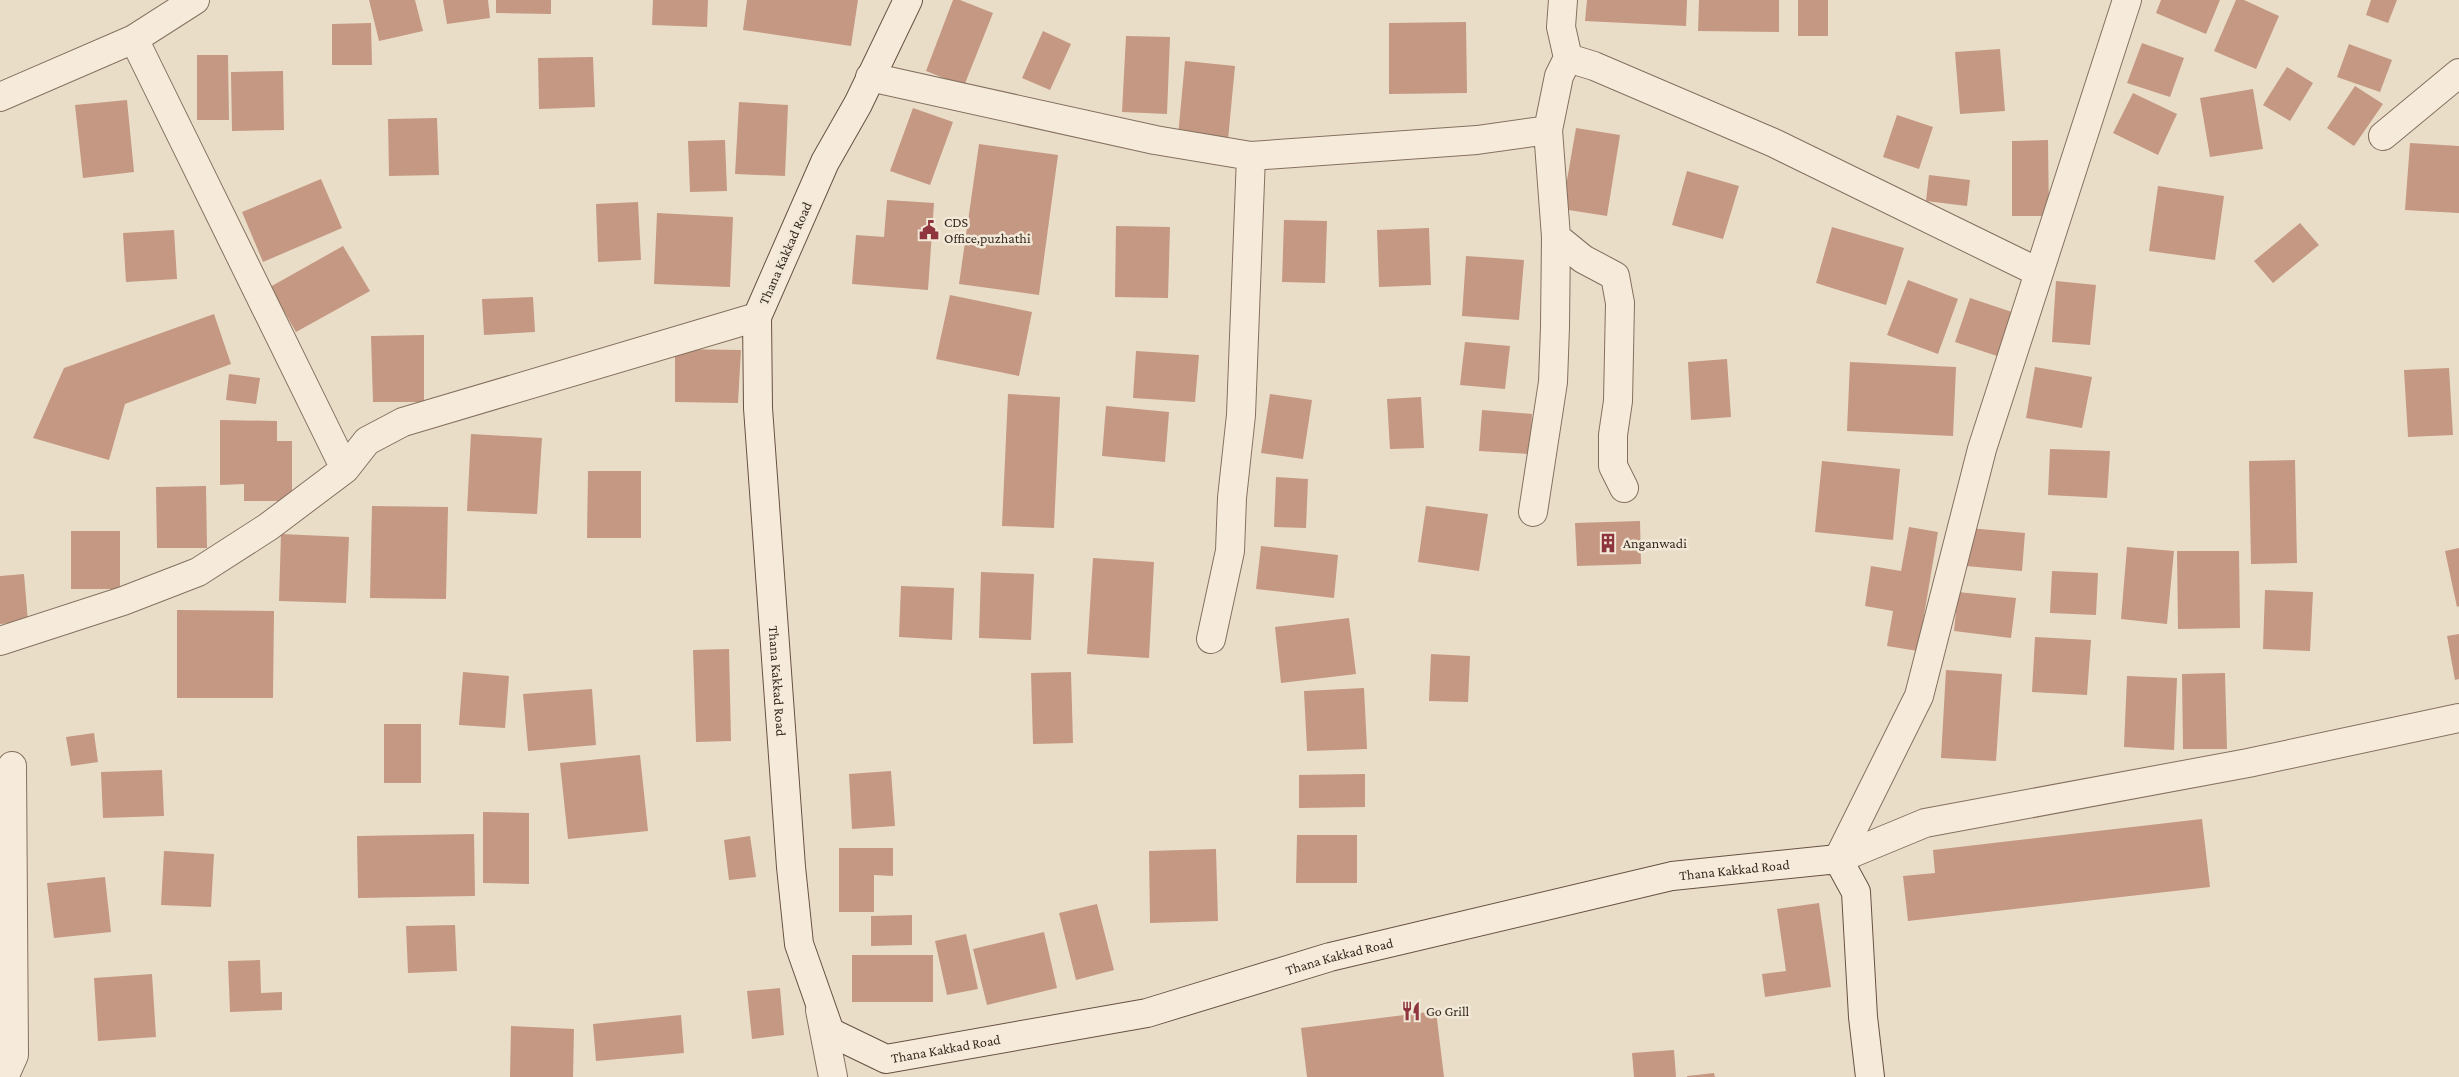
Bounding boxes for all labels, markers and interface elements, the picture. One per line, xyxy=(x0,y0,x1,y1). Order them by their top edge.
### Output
street label: Thana Kakkad Road xyxy=(755,199,815,307)
place label: CDS Office,puzhathi xyxy=(944,214,1031,246)
public building icon: CDS Office,puzhathi xyxy=(918,219,940,241)
building icon: Anganwadi xyxy=(1597,532,1619,554)
place label: Anganwadi xyxy=(1623,535,1687,551)
street label: Thana Kakkad Road xyxy=(766,625,790,737)
street label: Thana Kakkad Road xyxy=(1678,856,1791,883)
street label: Thana Kakkad Road xyxy=(1283,934,1395,978)
restaurant icon: Go Grill xyxy=(1400,1000,1422,1022)
place label: Go Grill xyxy=(1426,1003,1470,1019)
street label: Thana Kakkad Road xyxy=(890,1031,1002,1066)

